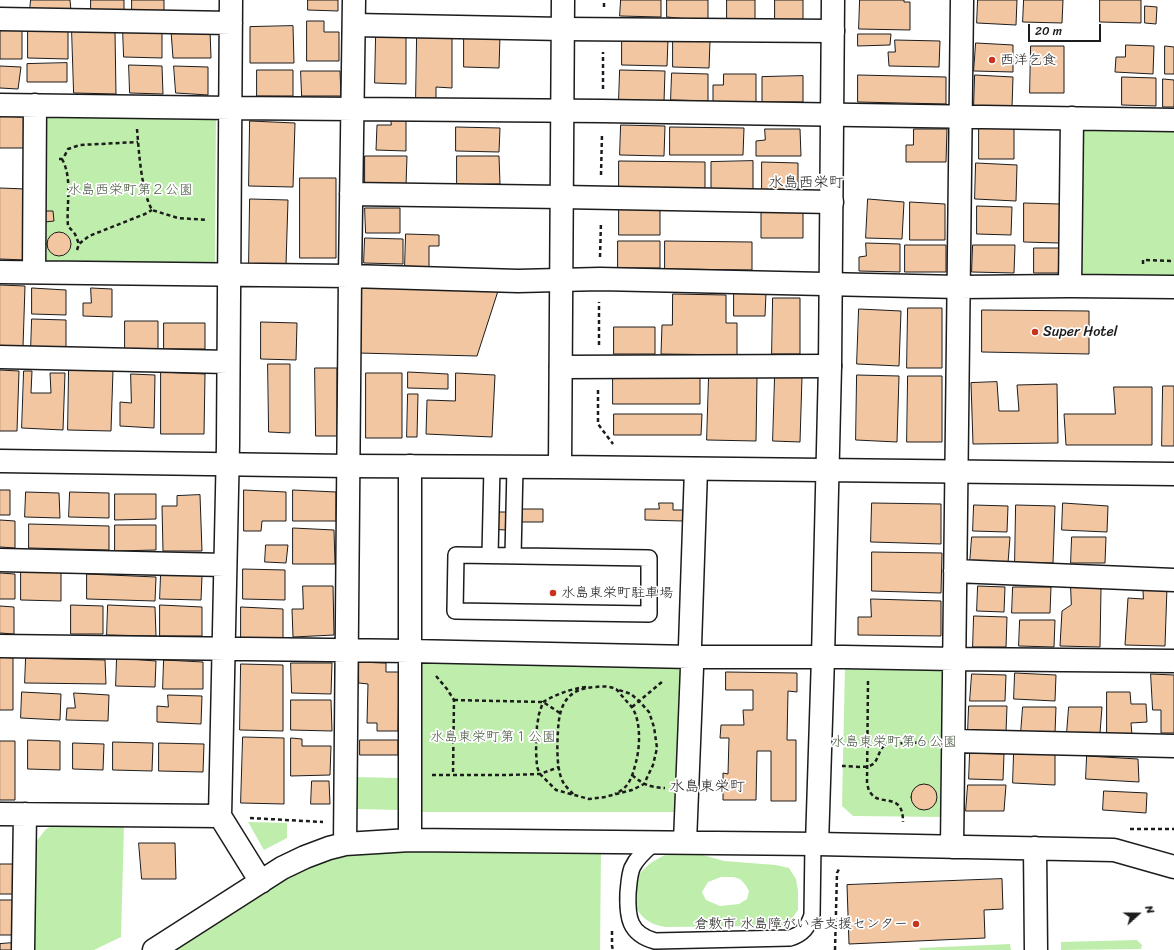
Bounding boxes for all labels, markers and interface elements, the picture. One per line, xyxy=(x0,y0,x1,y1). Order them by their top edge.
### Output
scale bar xyxy=(1030,16,1103,42)
text: 20 m xyxy=(1035,20,1062,42)
place label: 西洋乞食 xyxy=(1000,52,1056,68)
marker: 西洋乞食 xyxy=(987,55,997,65)
district label: 水島西栄町 xyxy=(769,174,843,192)
park label: 水島西栄町第２公園 xyxy=(67,182,193,198)
place label: Super Hotel xyxy=(1043,324,1118,340)
marker: Super Hotel xyxy=(1030,327,1040,337)
place label: 水島東栄町駐車場 xyxy=(561,585,673,601)
marker: 水島東栄町駐車場 xyxy=(548,588,558,598)
park label: 水島東栄町第１公園 xyxy=(430,729,556,745)
park label: 水島東栄町第６公園 xyxy=(831,734,957,750)
district label: 水島東栄町 xyxy=(670,778,744,796)
north arrow xyxy=(1118,894,1158,934)
text: N xyxy=(1139,903,1160,916)
place label: 倉敷市 水島障がい者支援センター xyxy=(694,916,908,932)
marker: 倉敷市 水島障がい者支援センター xyxy=(911,919,921,929)

